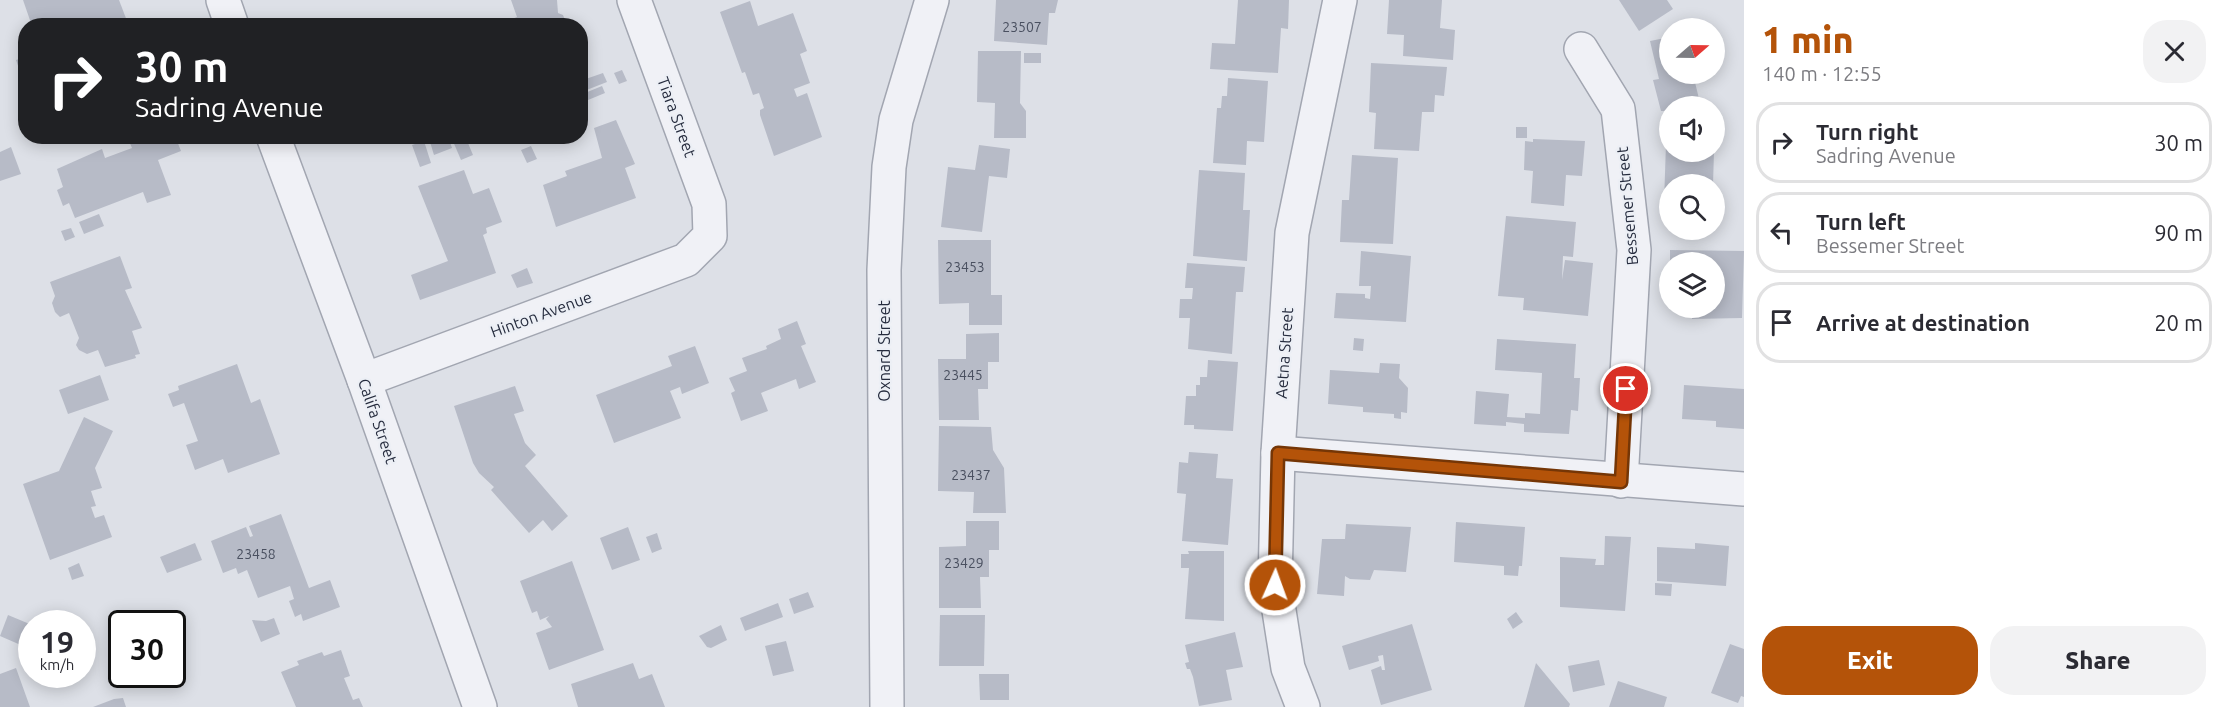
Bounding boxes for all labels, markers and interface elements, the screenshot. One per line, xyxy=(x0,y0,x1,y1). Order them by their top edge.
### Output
north arrow xyxy=(1659,18,1725,84)
map controls xyxy=(1659,18,1725,318)
house number: 23507 xyxy=(1002,19,1042,35)
text: 1 min xyxy=(1762,19,1854,60)
button: close xyxy=(2143,20,2206,83)
icon: right xyxy=(36,42,114,120)
text: 30 m xyxy=(135,43,229,90)
text: 140 m · 12:55 xyxy=(1762,62,1882,85)
street label: Tiara Street xyxy=(654,74,700,160)
text: Sadring Avenue xyxy=(135,92,324,122)
button: sound xyxy=(1659,96,1725,162)
text: Turn right xyxy=(1816,119,1918,144)
icon: right xyxy=(1765,126,1798,159)
text: 30 m xyxy=(2154,130,2203,155)
text: Sadring Avenue xyxy=(1816,144,1956,167)
street label: Bessemer Street xyxy=(1613,145,1641,266)
button: search xyxy=(1659,174,1725,240)
text: Turn left xyxy=(1816,209,1906,234)
icon: left xyxy=(1765,216,1798,249)
text: 90 m xyxy=(2154,220,2203,245)
text: Bessemer Street xyxy=(1816,234,1964,257)
button: layers xyxy=(1659,252,1725,318)
house number: 23453 xyxy=(945,259,985,275)
street label: Hinton Avenue xyxy=(488,287,594,341)
street label: Oxnard Street xyxy=(875,299,893,402)
street label: Aetna Street xyxy=(1272,306,1296,399)
icon: arrive xyxy=(1765,306,1798,339)
text: Arrive at destination xyxy=(1816,310,2030,335)
text: 20 m xyxy=(2154,310,2203,335)
pin xyxy=(1600,363,1651,414)
house number: 23445 xyxy=(943,367,983,383)
icon: arrive xyxy=(1609,372,1642,405)
street label: Califa Street xyxy=(355,376,401,467)
house number: 23437 xyxy=(951,467,991,483)
house number: 23458 xyxy=(236,546,276,562)
position arrow xyxy=(1243,553,1307,617)
house number: 23429 xyxy=(944,555,984,571)
speed limit sign: 30 xyxy=(108,610,186,688)
text: 19 xyxy=(40,625,74,659)
button: Exit xyxy=(1762,626,1978,695)
button: Share xyxy=(1990,626,2206,695)
text: km/h xyxy=(40,656,74,673)

